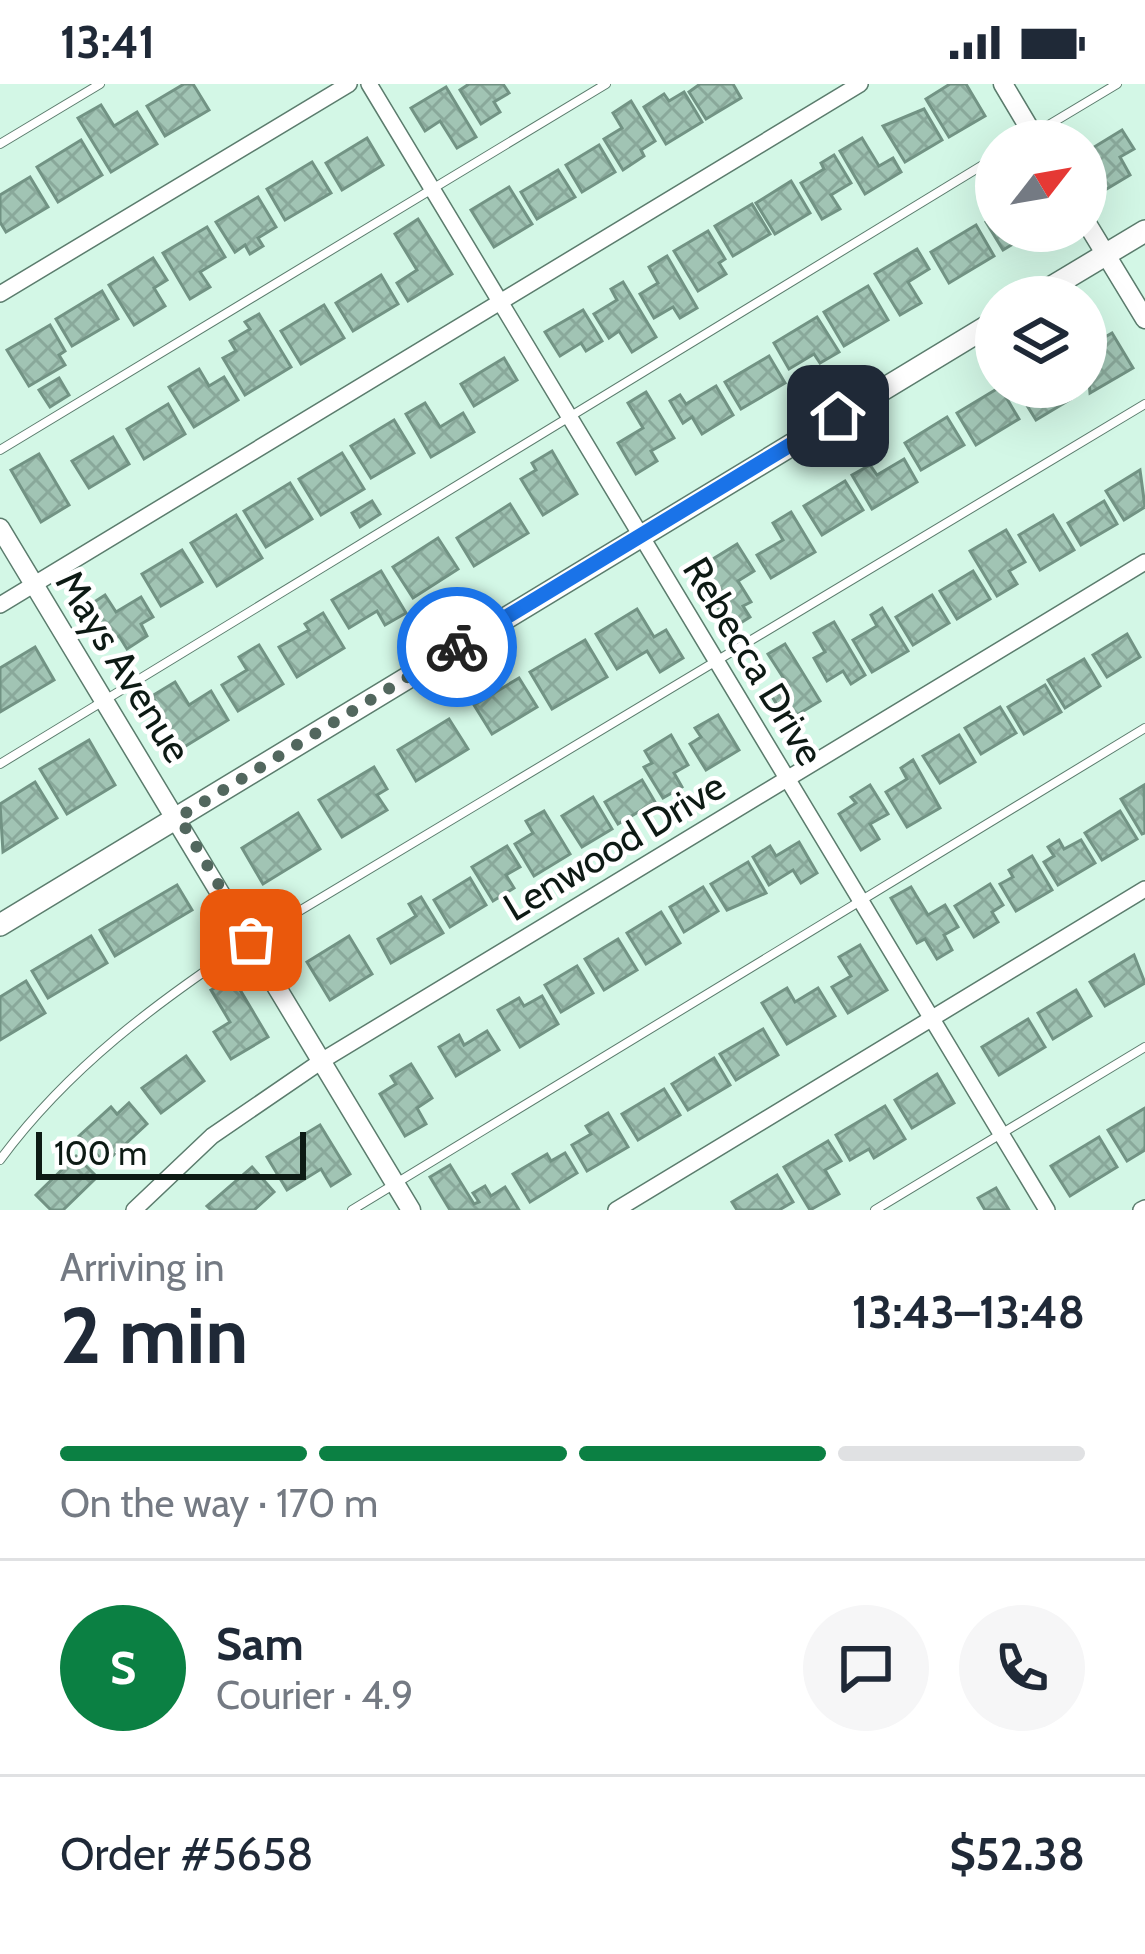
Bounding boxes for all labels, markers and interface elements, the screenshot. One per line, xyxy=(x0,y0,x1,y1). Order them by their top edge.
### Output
text: 13:41 xyxy=(60,15,155,69)
north arrow xyxy=(975,120,1107,252)
map controls xyxy=(975,120,1107,408)
button: layers xyxy=(975,276,1107,408)
pin xyxy=(787,365,889,467)
icon: home xyxy=(805,383,871,449)
street label: Rebecca Drive xyxy=(673,548,835,774)
street label: Mays Avenue xyxy=(46,561,202,771)
courier xyxy=(397,587,517,707)
icon: bike xyxy=(424,614,490,680)
street label: Lenwood Drive xyxy=(495,761,733,931)
pin xyxy=(200,889,302,991)
icon: bag xyxy=(218,907,284,973)
scale bar xyxy=(36,1126,306,1179)
text: 100 m xyxy=(54,1133,147,1173)
text: Arriving in xyxy=(60,1243,224,1291)
text: 13:43–13:48 xyxy=(852,1285,1085,1339)
text: 2 min xyxy=(60,1288,248,1383)
text: On the way · 170 m xyxy=(60,1479,378,1527)
button: chat xyxy=(803,1605,929,1731)
button: phone xyxy=(959,1605,1085,1731)
text: Sam xyxy=(216,1617,304,1671)
text: S xyxy=(110,1641,136,1695)
text: Courier · 4.9 xyxy=(216,1671,413,1719)
text: Order #5658 xyxy=(60,1827,314,1881)
text: $52.38 xyxy=(950,1827,1085,1881)

